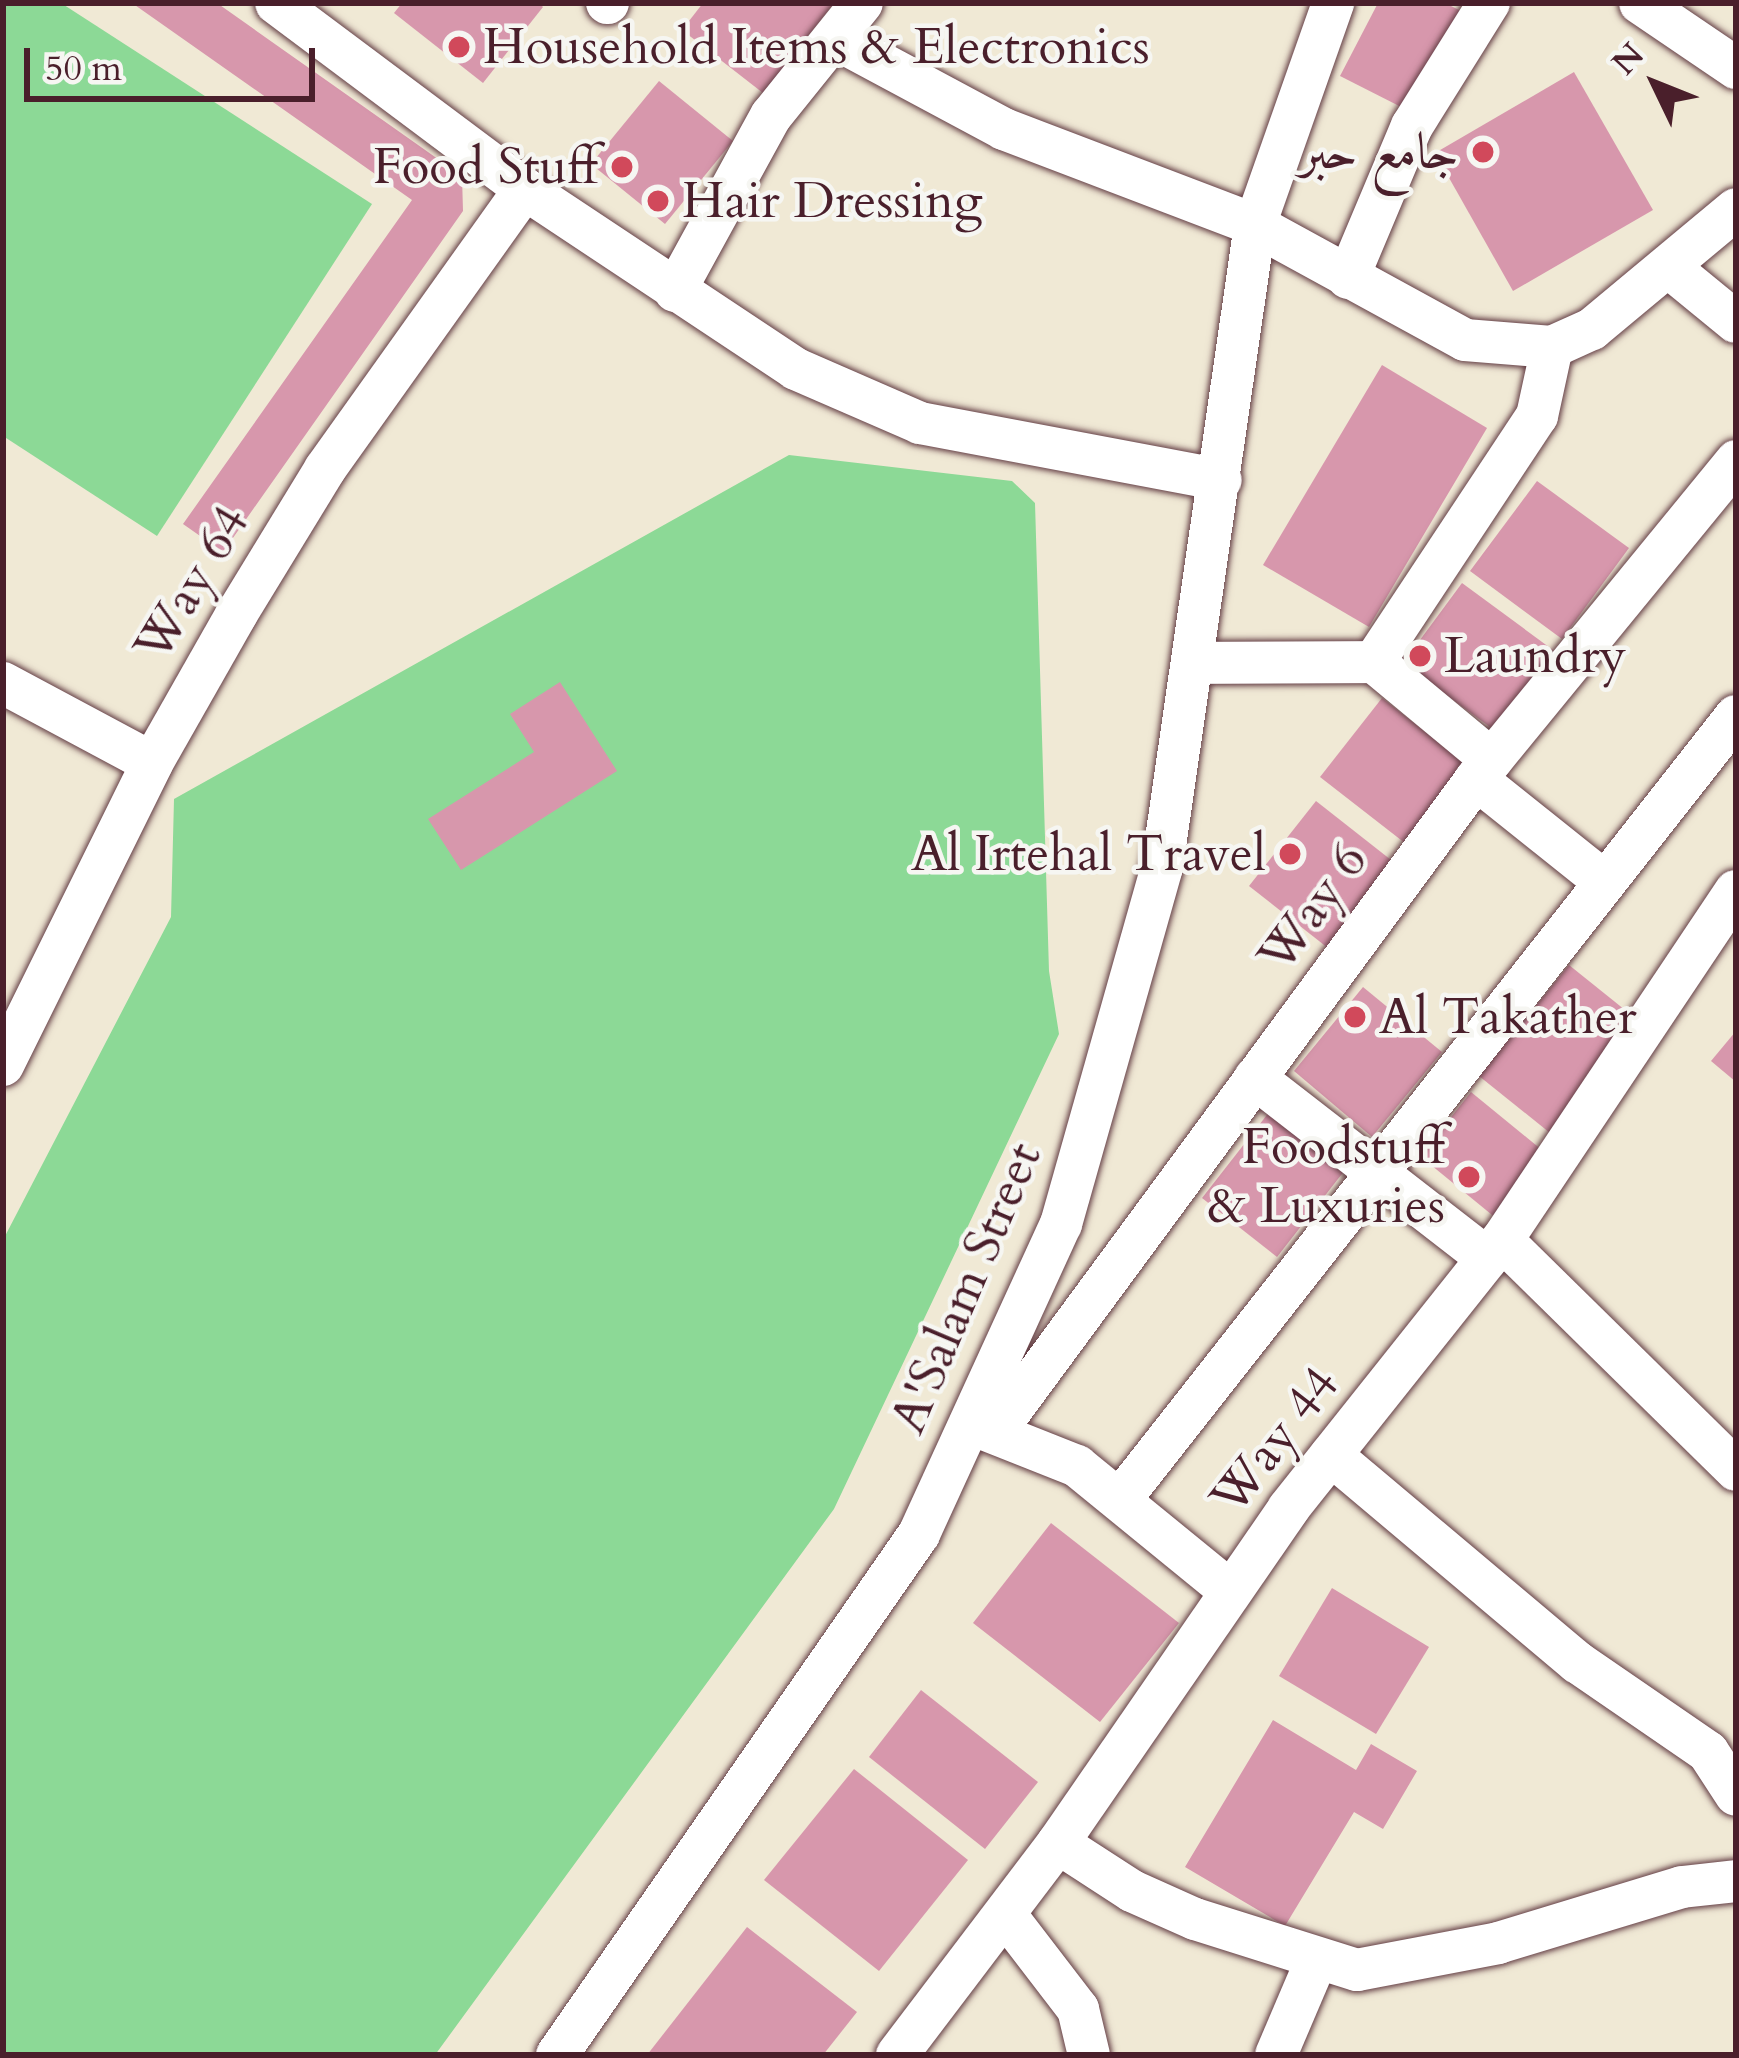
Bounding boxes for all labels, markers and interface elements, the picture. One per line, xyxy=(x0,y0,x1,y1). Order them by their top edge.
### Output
place label: Household Items & Electronics xyxy=(483,16,1150,78)
scale bar xyxy=(30,24,321,98)
north arrow xyxy=(1595,24,1715,144)
text: N xyxy=(1602,33,1655,85)
marker: Household Items & Electronics xyxy=(446,34,472,60)
text: 50 m xyxy=(45,44,122,93)
place label: جامع حبر xyxy=(1299,121,1459,183)
place label: Food Stuff xyxy=(373,136,598,198)
marker: جامع حبر xyxy=(1470,139,1496,165)
marker: Food Stuff xyxy=(609,154,635,180)
place label: Hair Dressing xyxy=(682,170,983,232)
marker: Hair Dressing xyxy=(645,188,671,214)
street label: Way 64 xyxy=(122,495,262,673)
place label: Laundry xyxy=(1444,625,1627,687)
marker: Laundry xyxy=(1407,643,1433,669)
place label: Al Irtehal Travel xyxy=(911,823,1266,885)
street label: Way 6 xyxy=(1246,831,1380,985)
marker: Al Irtehal Travel xyxy=(1277,841,1303,867)
place label: Al Takather xyxy=(1379,986,1637,1048)
marker: Al Takather xyxy=(1342,1004,1368,1030)
place label: Foodstuff & Luxuries xyxy=(1208,1117,1445,1237)
street label: A'Salam Street xyxy=(877,1133,1055,1443)
marker: Foodstuff & Luxuries xyxy=(1456,1164,1482,1190)
street label: Way 44 xyxy=(1198,1355,1352,1527)

